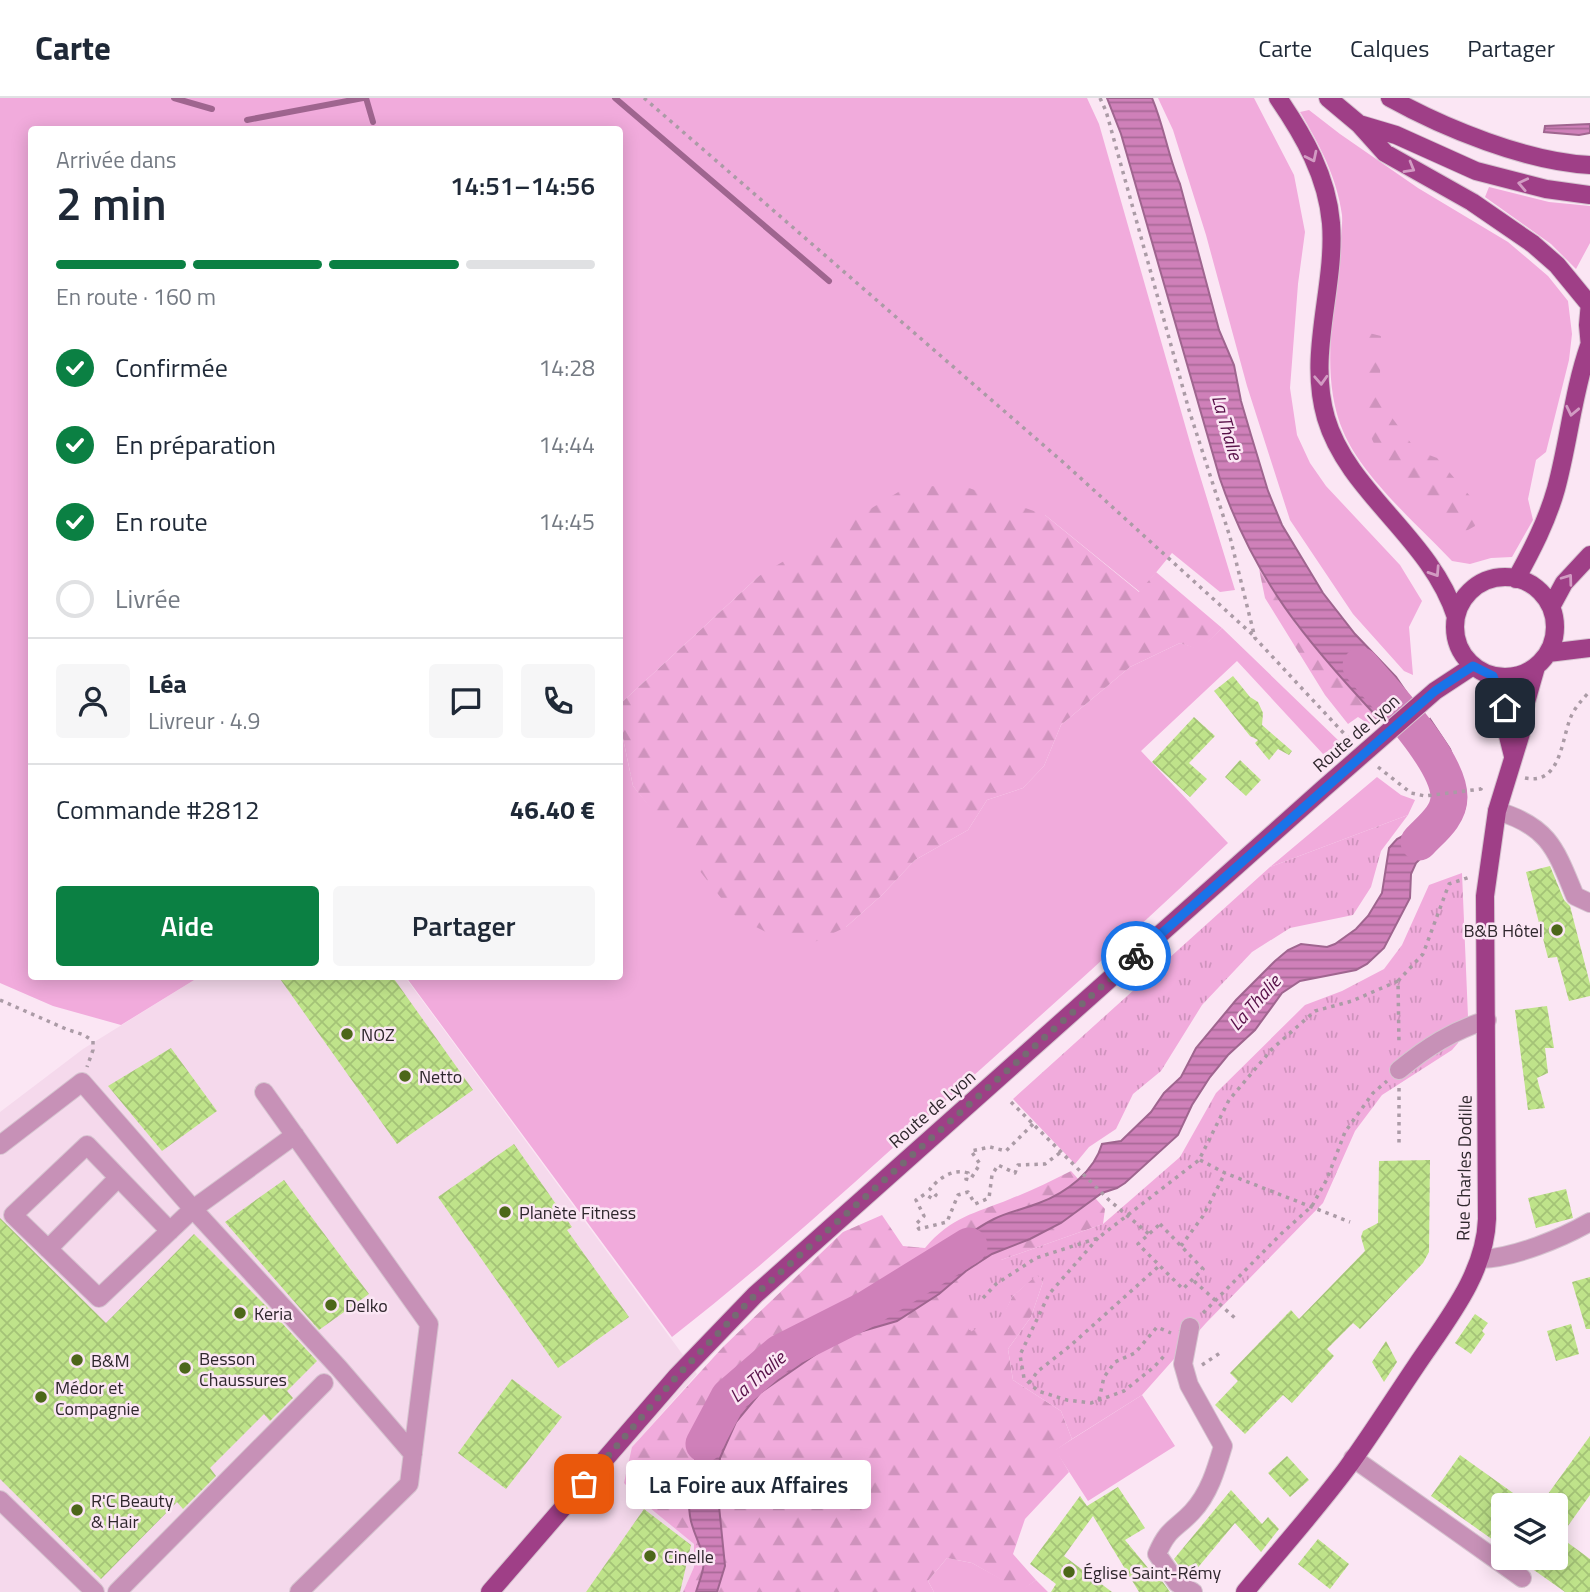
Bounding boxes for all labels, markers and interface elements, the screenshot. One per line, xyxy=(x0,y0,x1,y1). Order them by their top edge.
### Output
text: Carte xyxy=(35,23,111,73)
text: Carte xyxy=(1258,30,1312,66)
text: Calques xyxy=(1350,30,1429,66)
text: Partager xyxy=(1467,30,1555,66)
text: Arrivée dans xyxy=(56,142,177,177)
one-way arrow xyxy=(1304,150,1318,162)
one-way arrow xyxy=(1402,160,1415,173)
text: 14:51–14:56 xyxy=(450,166,595,205)
text: 2 min xyxy=(56,168,167,238)
one-way arrow xyxy=(1517,178,1529,192)
text: En route · 160 m xyxy=(56,279,216,314)
text: Confirmée xyxy=(115,348,228,387)
icon: check xyxy=(56,349,94,387)
text: 14:28 xyxy=(538,350,595,385)
one-way arrow xyxy=(1314,375,1329,386)
water label: La Thalie xyxy=(1205,391,1251,464)
one-way arrow xyxy=(1565,405,1580,417)
text: En préparation xyxy=(115,425,276,464)
icon: check xyxy=(56,426,94,464)
text: 14:44 xyxy=(538,427,595,462)
text: En route xyxy=(115,502,208,541)
icon: check xyxy=(56,503,94,541)
text: 14:45 xyxy=(538,504,595,539)
one-way arrow xyxy=(1426,564,1439,577)
one-way arrow xyxy=(1560,574,1572,587)
text: Livrée xyxy=(115,579,181,618)
button: person xyxy=(56,664,130,738)
text: Léa xyxy=(148,664,187,703)
button: chat xyxy=(429,664,503,738)
button: phone xyxy=(521,664,595,738)
pin xyxy=(1475,678,1535,738)
street label: Route de Lyon xyxy=(1307,688,1405,778)
icon: home xyxy=(1486,689,1524,727)
text: Livreur · 4.9 xyxy=(148,703,260,738)
text: Commande #2812 xyxy=(56,790,259,829)
text: 46.40 € xyxy=(510,790,595,829)
button: Aide xyxy=(56,886,319,966)
button: Partager xyxy=(333,886,595,966)
place label: B&B Hôtel xyxy=(1463,917,1543,944)
courier xyxy=(1101,921,1171,991)
marker: B&B Hôtel xyxy=(1549,922,1565,938)
icon: bike xyxy=(1117,937,1155,975)
water label: La Thalie xyxy=(1221,967,1288,1036)
place label: NOZ xyxy=(361,1021,395,1048)
marker: NOZ xyxy=(339,1026,355,1042)
place label: Netto xyxy=(419,1063,462,1090)
street label: Route de Lyon xyxy=(883,1064,981,1154)
marker: Netto xyxy=(397,1068,413,1084)
street label: Rue Charles Dodille xyxy=(1449,1095,1479,1241)
place label: Planète Fitness xyxy=(519,1199,636,1226)
marker: Planète Fitness xyxy=(497,1204,513,1220)
place label: Delko xyxy=(345,1292,388,1319)
marker: Delko xyxy=(323,1297,339,1313)
place label: Keria xyxy=(254,1300,292,1327)
marker: Keria xyxy=(232,1305,248,1321)
water label: La Thalie xyxy=(722,1342,792,1409)
place label: Besson Chaussures xyxy=(199,1345,287,1393)
place label: B&M xyxy=(91,1347,130,1374)
marker: B&M xyxy=(69,1352,85,1368)
marker: Besson Chaussures xyxy=(177,1360,193,1376)
place label: Médor et Compagnie xyxy=(55,1374,140,1422)
marker: Médor et Compagnie xyxy=(33,1389,49,1405)
pin xyxy=(554,1454,614,1514)
callout: La Foire aux Affaires xyxy=(626,1460,871,1508)
icon: bag xyxy=(565,1465,603,1503)
text: La Foire aux Affaires xyxy=(649,1467,848,1502)
place label: R'C Beauty & Hair xyxy=(91,1487,174,1535)
map controls xyxy=(1491,1493,1568,1570)
button: layers xyxy=(1491,1493,1568,1570)
marker: R'C Beauty & Hair xyxy=(69,1502,85,1518)
place label: Cinelle xyxy=(664,1543,714,1570)
marker: Cinelle xyxy=(642,1548,658,1564)
place label: Église Saint-Rémy xyxy=(1083,1559,1222,1586)
marker: Église Saint-Rémy xyxy=(1061,1564,1077,1580)

